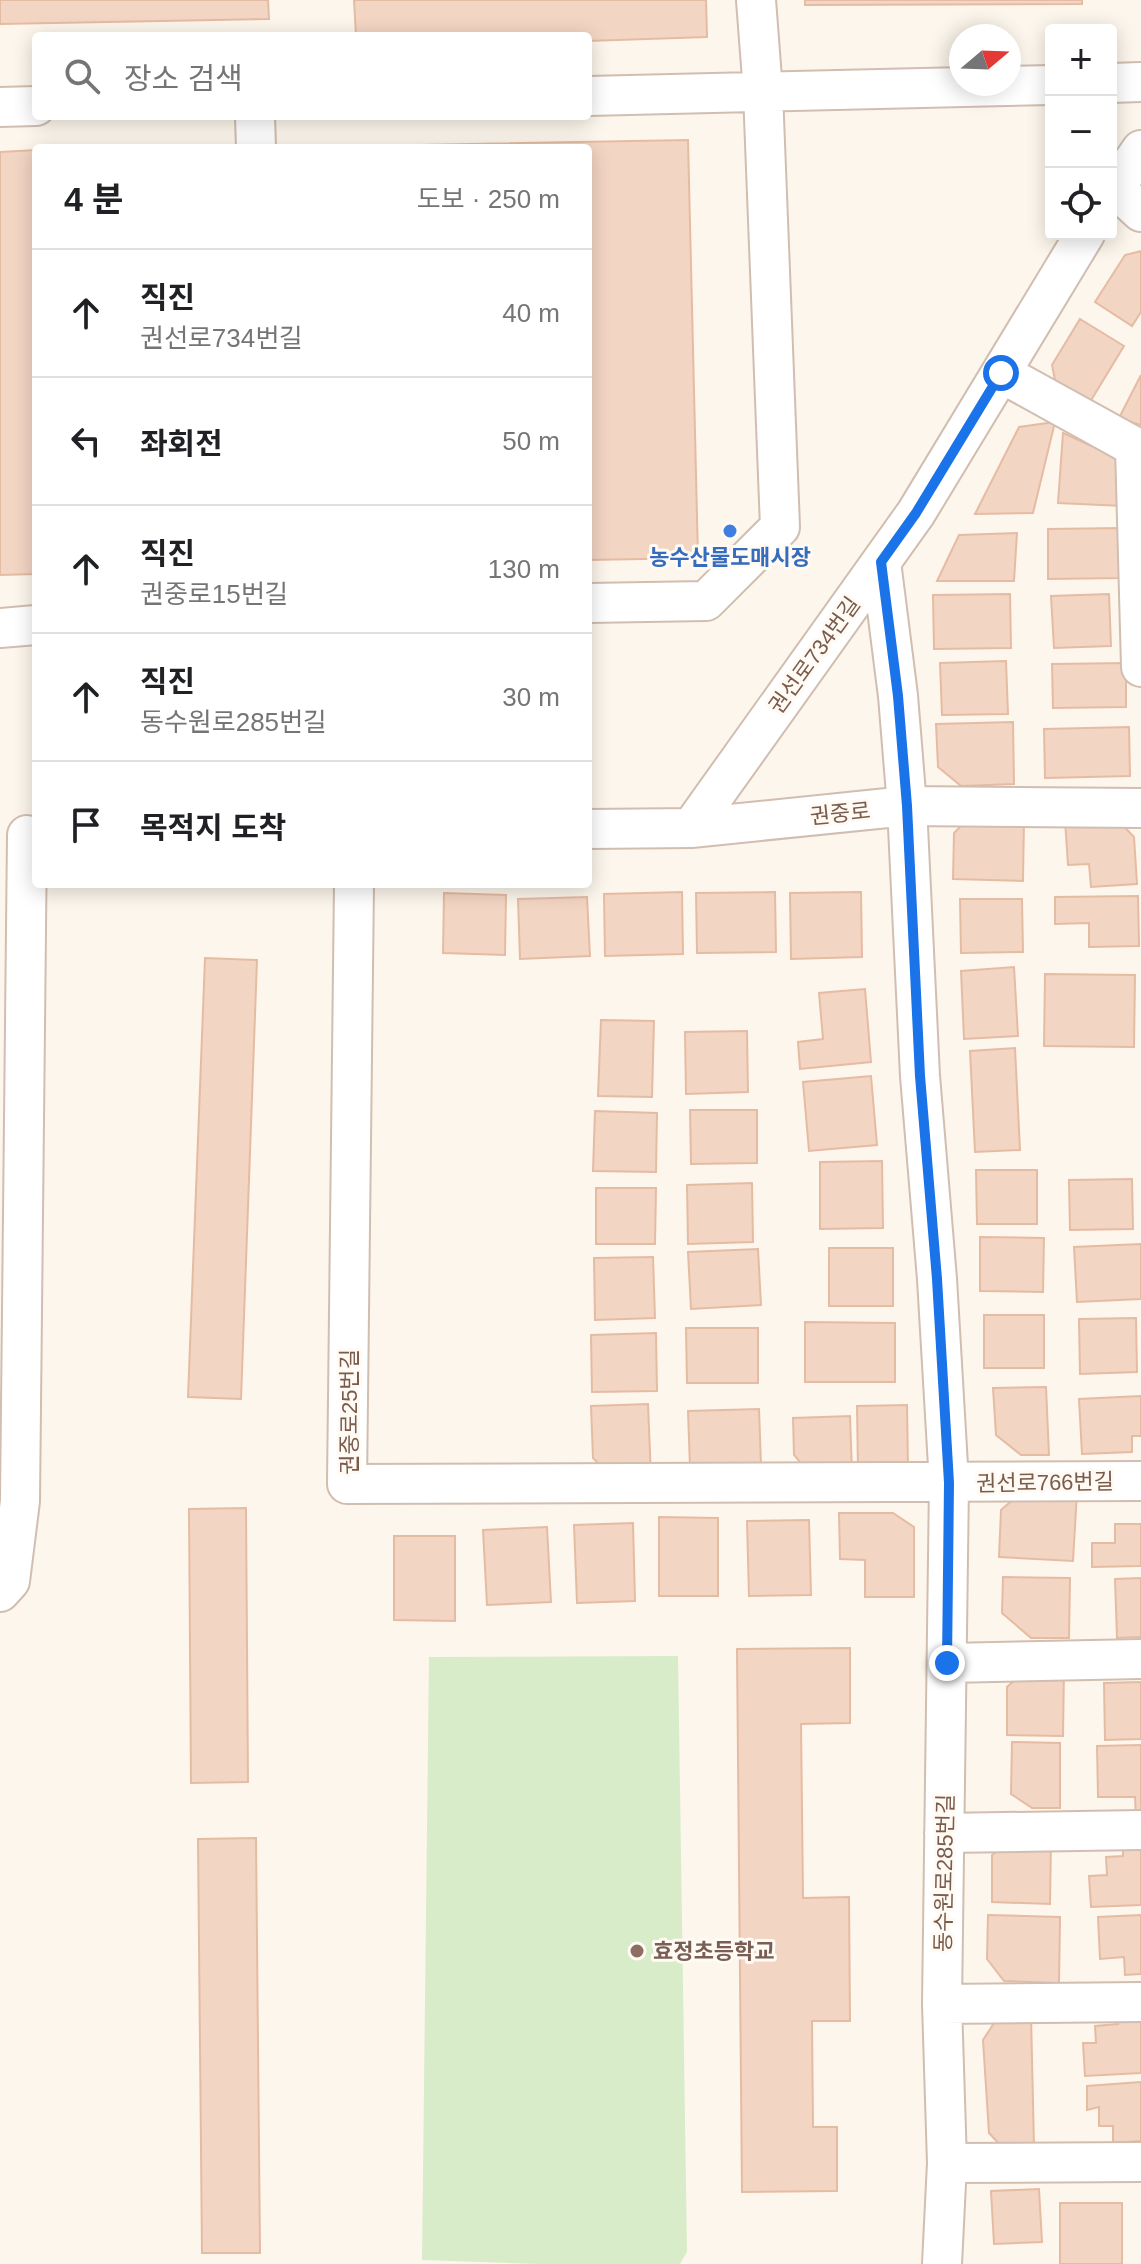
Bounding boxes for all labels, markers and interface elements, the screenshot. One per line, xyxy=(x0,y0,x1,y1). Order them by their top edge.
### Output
north arrow xyxy=(949,24,1021,96)
map controls xyxy=(1045,24,1117,240)
button: + xyxy=(1045,24,1117,96)
search box xyxy=(32,32,592,120)
icon: search xyxy=(60,54,104,98)
text: 장소 검색 xyxy=(124,62,243,95)
button: − xyxy=(1045,96,1117,168)
button: locate xyxy=(1045,168,1117,240)
text: 4 분 xyxy=(64,180,124,218)
text: 도보 · 250 m xyxy=(417,184,560,214)
text: 직진 xyxy=(140,281,195,314)
icon: ahead xyxy=(64,291,108,335)
text: 40 m xyxy=(502,298,560,328)
text: 권선로734번길 xyxy=(140,323,303,353)
route start xyxy=(983,355,1019,391)
icon: left xyxy=(64,419,108,463)
text: 50 m xyxy=(502,426,560,456)
text: 좌회전 xyxy=(140,427,223,460)
marker: 농수산물도매시장 xyxy=(721,522,739,540)
text: 직진 xyxy=(140,537,195,570)
place label: 농수산물도매시장 xyxy=(649,545,811,570)
icon: ahead xyxy=(64,547,108,591)
text: 130 m xyxy=(488,554,560,584)
text: 권중로15번길 xyxy=(140,579,289,609)
street label: 권선로734번길 xyxy=(764,592,865,718)
text: 직진 xyxy=(140,665,195,698)
icon: ahead xyxy=(64,675,108,719)
text: 30 m xyxy=(502,682,560,712)
text: 동수원로285번길 xyxy=(140,707,327,737)
street label: 권중로 xyxy=(809,798,872,829)
icon: arrive xyxy=(64,803,108,847)
text: 목적지 도착 xyxy=(140,811,286,844)
street label: 권중로25번길 xyxy=(337,1349,362,1475)
street label: 권선로766번길 xyxy=(976,1469,1114,1496)
route end xyxy=(929,1645,965,1681)
street label: 동수원로285번길 xyxy=(931,1794,958,1952)
place label: 효정초등학교 xyxy=(653,1939,774,1964)
marker: 효정초등학교 xyxy=(628,1942,646,1960)

